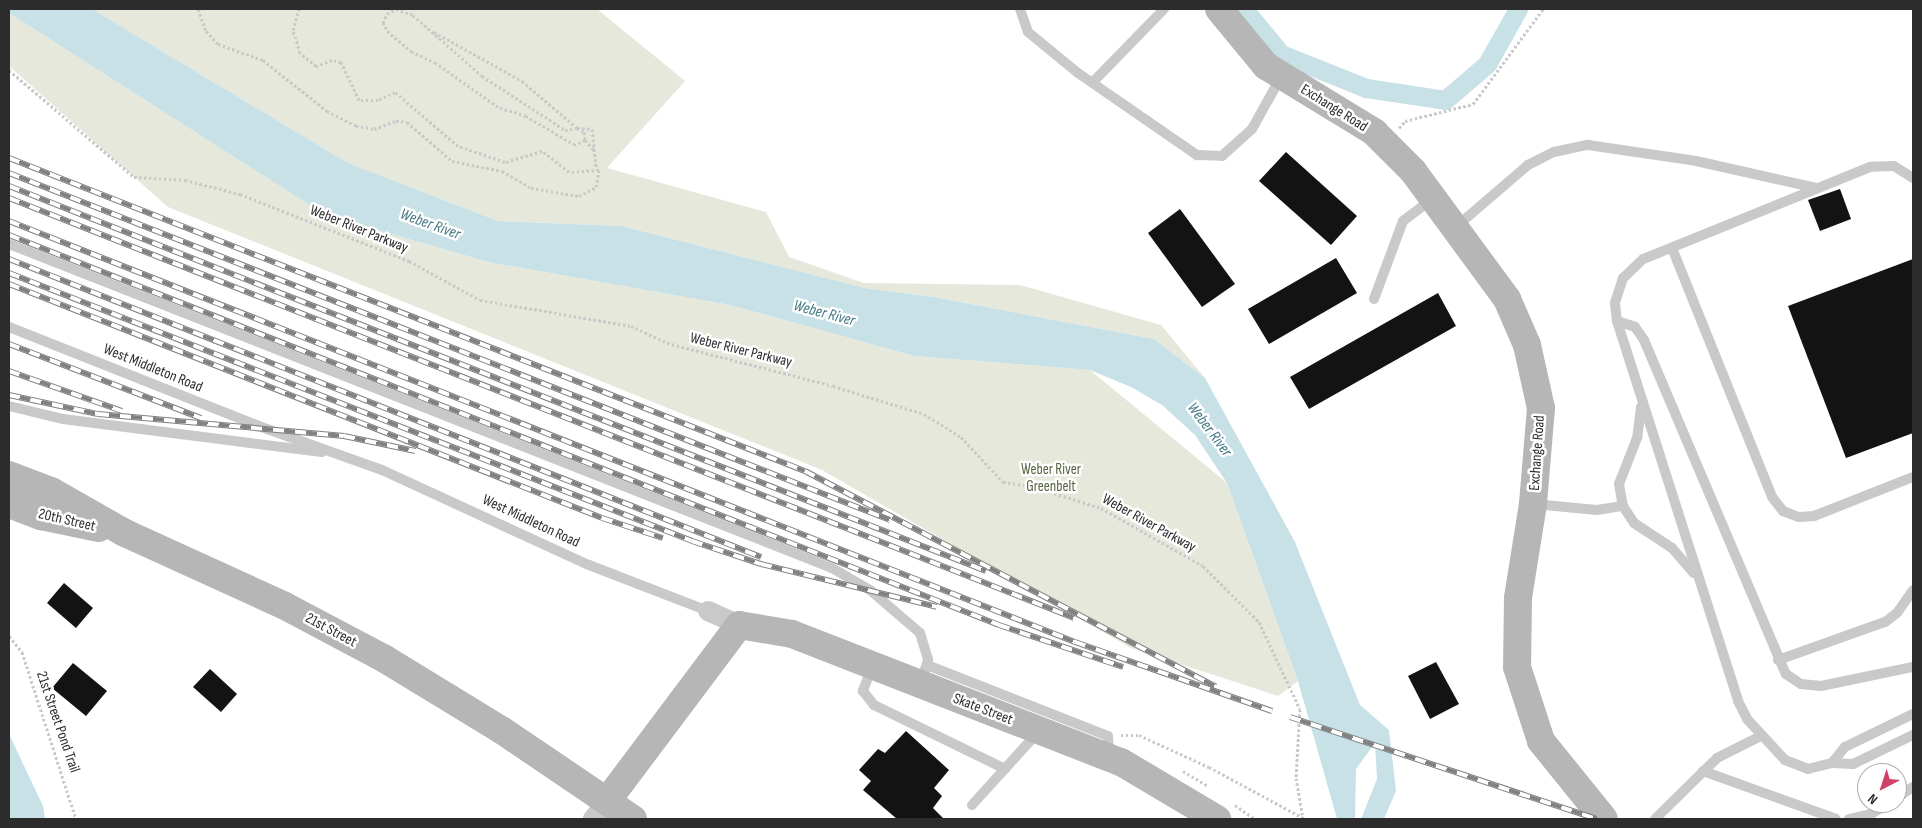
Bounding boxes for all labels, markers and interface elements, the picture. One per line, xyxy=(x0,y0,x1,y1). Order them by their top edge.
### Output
street label: Exchange Road xyxy=(1297,80,1371,136)
street label: Weber River Parkway xyxy=(307,201,411,257)
water label: Weber River xyxy=(397,205,463,245)
water label: Weber River xyxy=(791,297,857,331)
street label: Weber River Parkway xyxy=(688,329,794,371)
street label: West Middleton Road xyxy=(101,340,205,396)
water label: Weber River xyxy=(1182,399,1236,461)
street label: Exchange Road xyxy=(1525,415,1549,491)
park label: Weber River Greenbelt xyxy=(1021,460,1081,495)
street label: Weber River Parkway xyxy=(1099,490,1199,556)
street label: West Middleton Road xyxy=(479,491,583,551)
street label: 20th Street xyxy=(37,505,97,535)
street label: 21st Street xyxy=(302,609,360,651)
street label: 21st Street Pond Trail xyxy=(32,669,84,775)
street label: Skate Street xyxy=(951,689,1015,729)
north arrow xyxy=(1857,763,1907,813)
text: N xyxy=(1864,790,1881,808)

